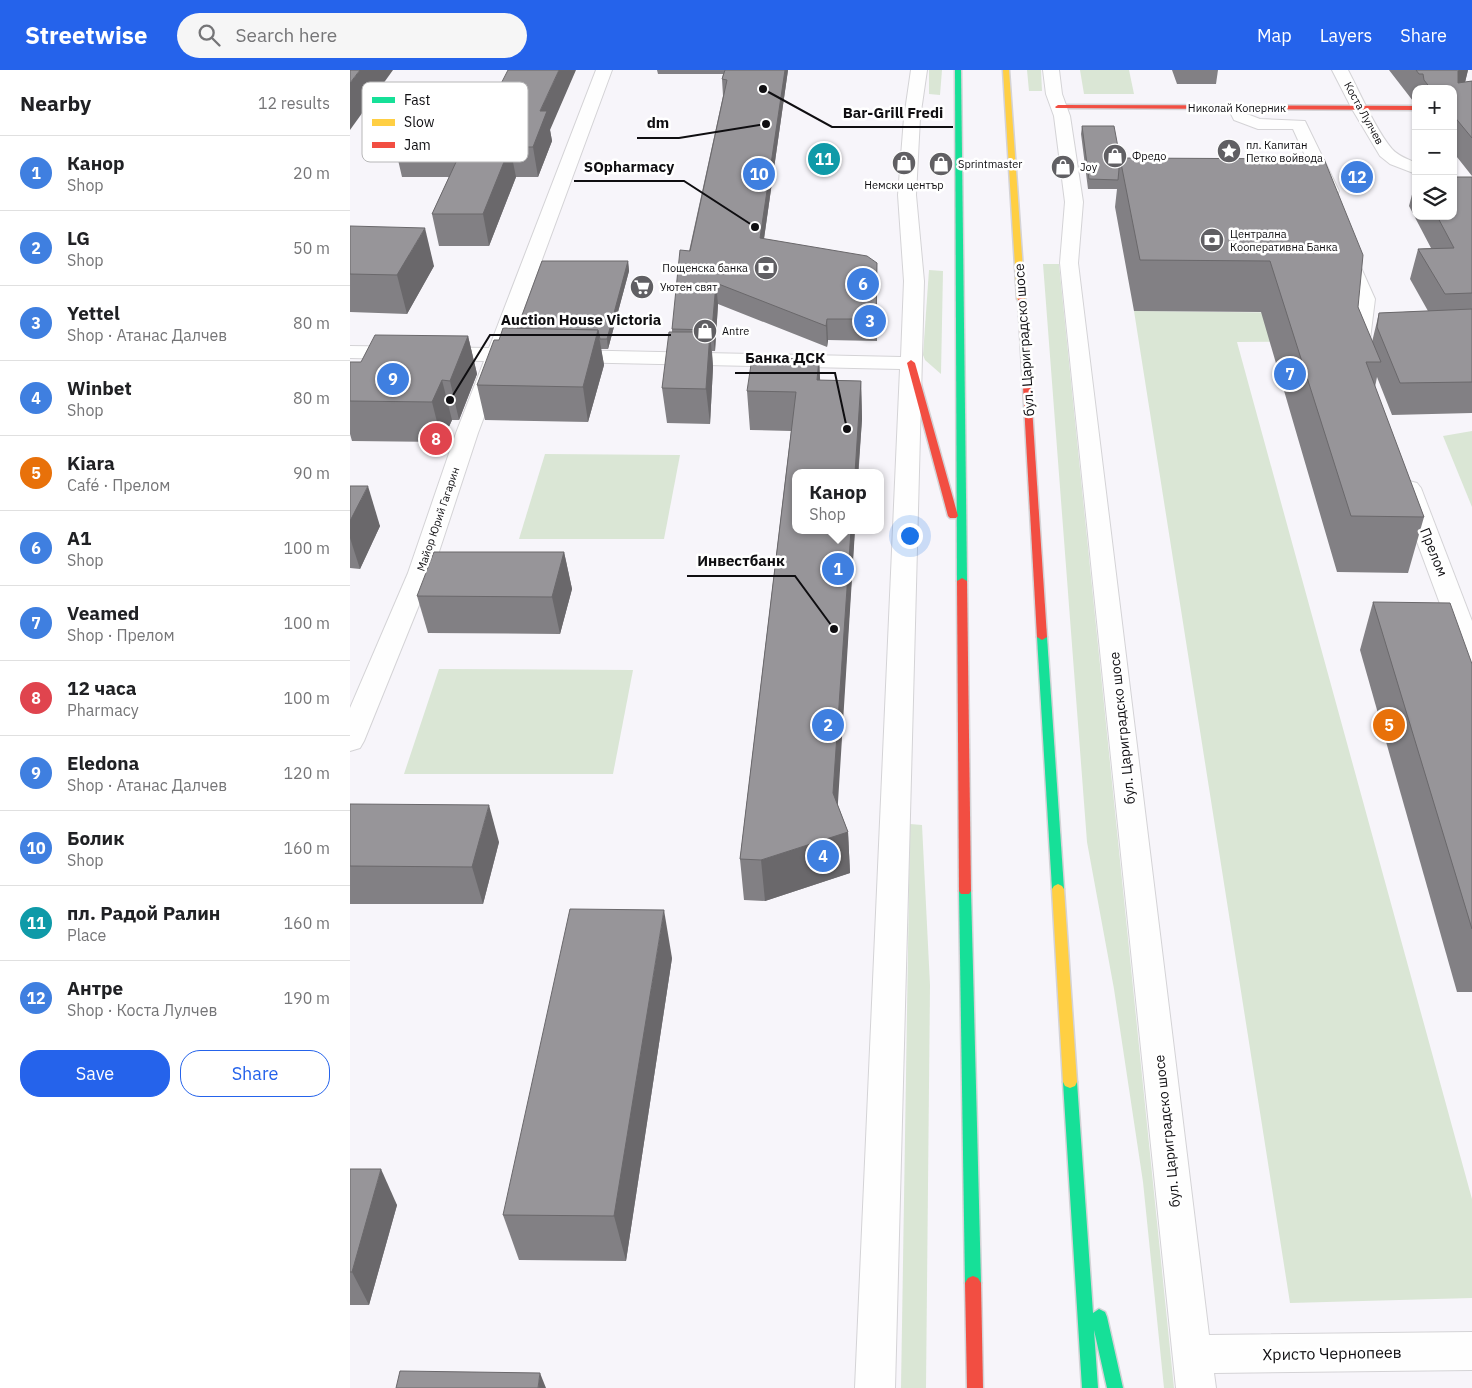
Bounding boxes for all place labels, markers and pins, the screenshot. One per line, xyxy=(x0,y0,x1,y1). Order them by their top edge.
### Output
callout: Bar-Grill Fredi xyxy=(832,97,953,127)
callout: dm xyxy=(637,108,679,138)
place icon: пл. Капитан Петко войвода xyxy=(1216,138,1242,164)
place label: пл. Капитан Петко войвода xyxy=(1246,138,1323,165)
pin: 11 xyxy=(808,140,840,178)
shop icon: Фредо xyxy=(1102,143,1128,169)
place label: Фредо xyxy=(1132,149,1166,163)
shop icon: Немски център xyxy=(891,150,917,176)
callout: SOpharmacy xyxy=(574,151,684,181)
shop icon: Sprintmaster xyxy=(928,151,954,177)
shop icon: Joy xyxy=(1050,154,1076,180)
pin: 10 xyxy=(743,155,775,193)
place label: Sprintmaster xyxy=(958,157,1022,171)
pin: 12 xyxy=(1341,158,1373,196)
place label: Joy xyxy=(1080,160,1098,174)
place label: Немски център xyxy=(864,178,944,192)
bank icon: Централна Кооперативна Банка xyxy=(1199,227,1225,253)
place label: Централна Кооперативна Банка xyxy=(1230,227,1338,254)
bank icon: Пощенска банка xyxy=(753,255,779,281)
place label: Пощенска банка xyxy=(662,261,748,275)
pin: 6 xyxy=(847,265,879,303)
supermarket icon: Уютен свят xyxy=(629,274,655,300)
place label: Уютен свят xyxy=(660,280,717,294)
pin: 3 xyxy=(854,302,886,340)
callout: Auction House Victoria xyxy=(490,305,671,335)
shop icon: Antre xyxy=(692,318,718,344)
place label: Antre xyxy=(722,324,749,338)
callout: Банка ДСК xyxy=(735,343,835,373)
pin: 7 xyxy=(1274,355,1306,393)
pin: 9 xyxy=(377,360,409,398)
pin: 8 xyxy=(420,420,452,458)
callout: Инвестбанк xyxy=(687,546,795,576)
pin: 1 xyxy=(822,550,854,588)
pin: 2 xyxy=(812,706,844,744)
pin: 5 xyxy=(1373,706,1405,744)
pin: 4 xyxy=(807,837,839,875)

